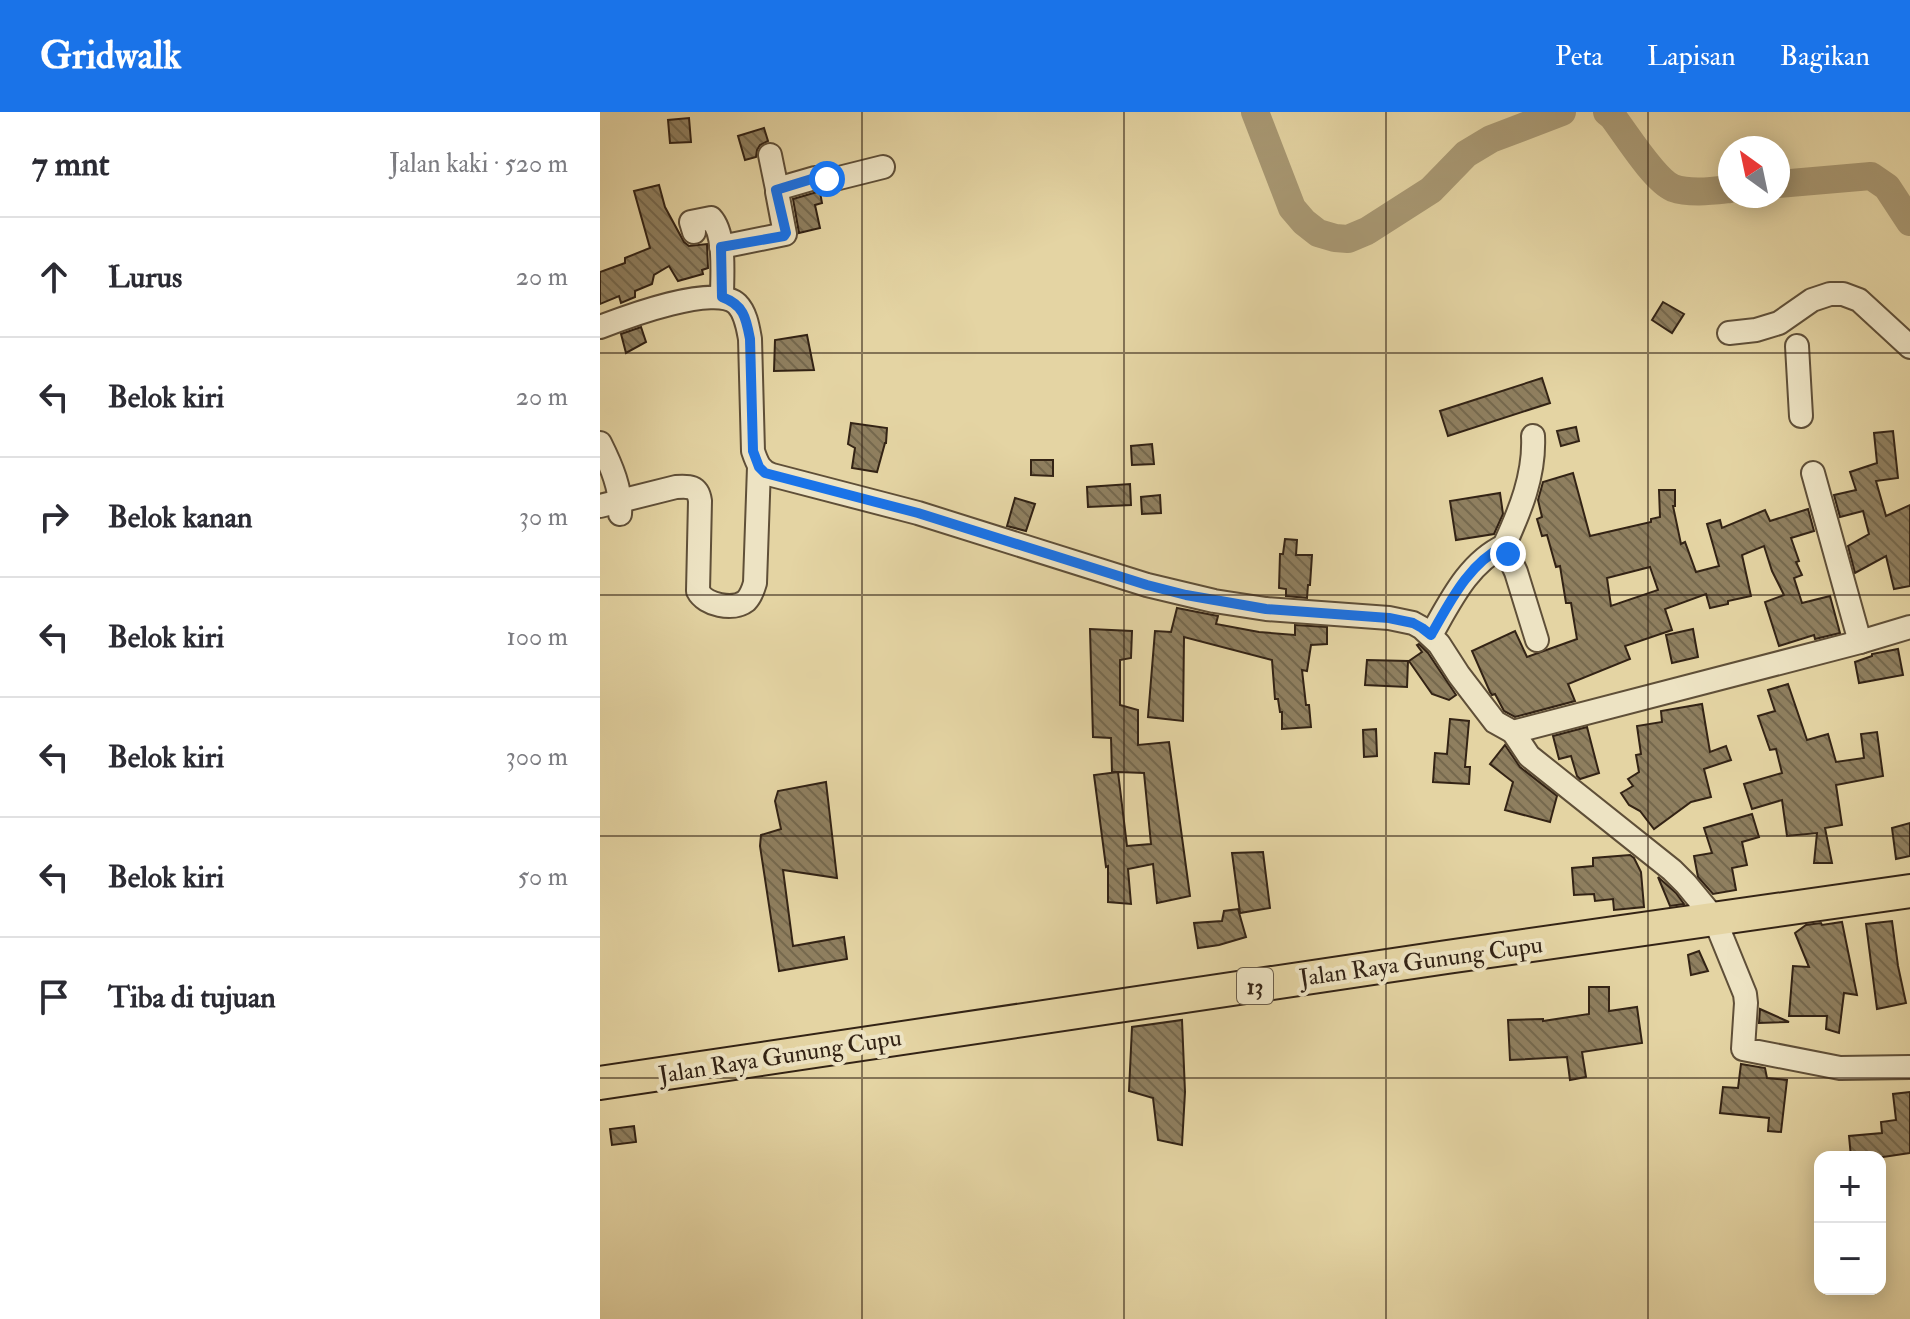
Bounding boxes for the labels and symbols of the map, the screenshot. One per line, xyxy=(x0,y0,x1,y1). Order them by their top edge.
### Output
north arrow xyxy=(1718,136,1790,208)
route start xyxy=(809,161,845,197)
route end xyxy=(1490,536,1526,572)
street label: Jalan Raya Gunung Cupu xyxy=(1296,929,1545,994)
road number: 13 xyxy=(1237,968,1273,1004)
street label: Jalan Raya Gunung Cupu xyxy=(655,1022,904,1091)

